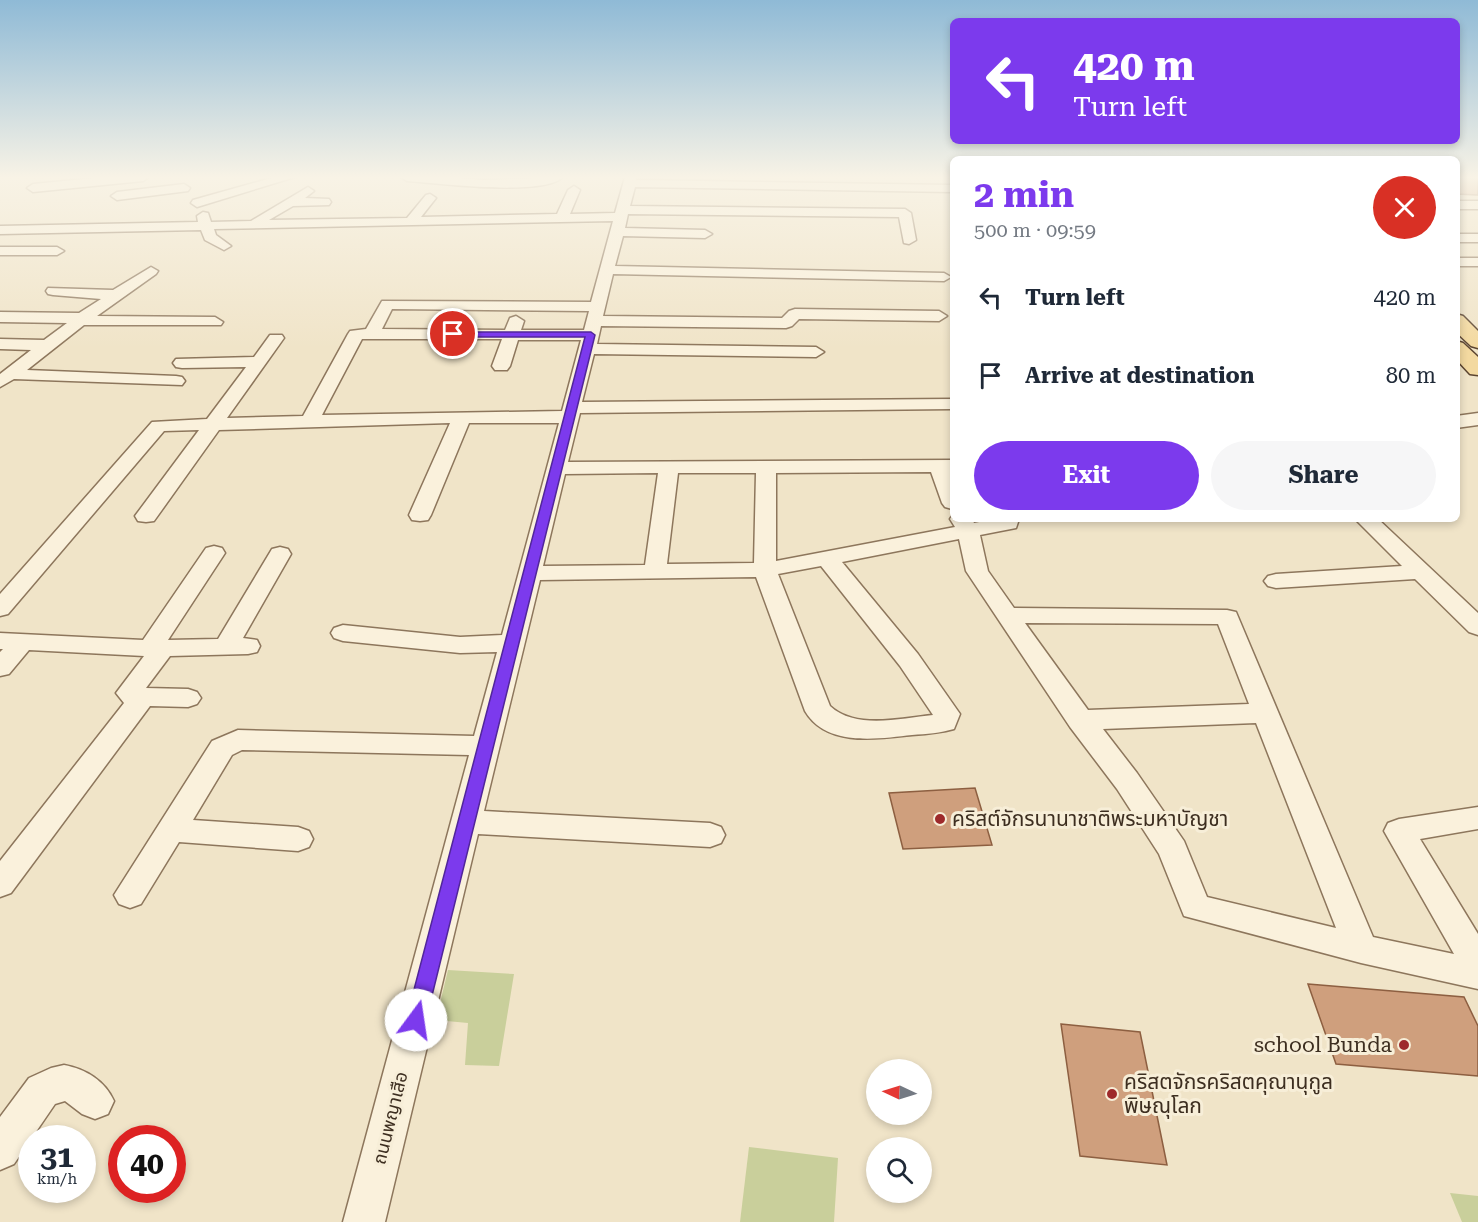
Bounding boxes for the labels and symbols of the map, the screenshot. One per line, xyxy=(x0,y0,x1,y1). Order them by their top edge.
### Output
pin xyxy=(427,308,478,359)
place label: คริสต์จักรนานาชาติพระมหาบัญชา xyxy=(952,807,1228,831)
marker: คริสต์จักรนานาชาติพระมหาบัญชา xyxy=(933,812,947,826)
position arrow xyxy=(384,988,448,1052)
place label: school Bunda xyxy=(1254,1033,1393,1057)
marker: school Bunda xyxy=(1397,1038,1411,1052)
north arrow xyxy=(866,1059,932,1125)
street label: ถนนพญาเสือ xyxy=(368,1069,412,1167)
place label: คริสตจักรคริสตคุณานุกูล พิษณุโลก xyxy=(1124,1070,1333,1119)
marker: คริสตจักรคริสตคุณานุกูล พิษณุโลก xyxy=(1105,1087,1119,1101)
speed limit sign: 40 xyxy=(108,1125,186,1203)

